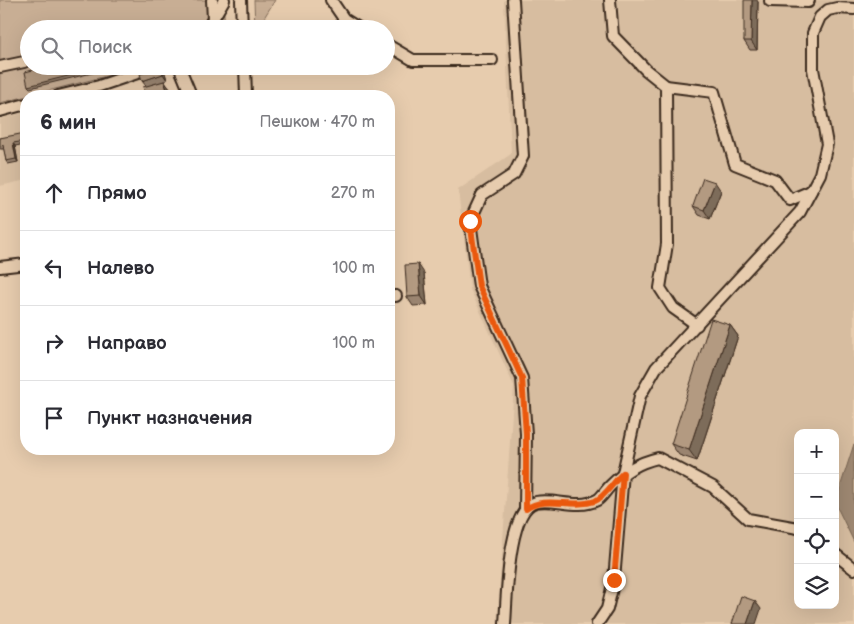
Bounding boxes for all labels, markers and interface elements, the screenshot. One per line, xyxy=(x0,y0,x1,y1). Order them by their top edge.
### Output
search box xyxy=(20,20,395,75)
icon: search xyxy=(38,34,66,62)
text: Поиск xyxy=(78,36,132,59)
text: 6 мин xyxy=(40,110,96,135)
text: Пешком · 470 m xyxy=(260,113,375,132)
icon: ahead xyxy=(40,179,68,207)
text: Прямо xyxy=(87,182,147,205)
text: 270 m xyxy=(331,184,375,203)
route start xyxy=(459,210,482,233)
icon: left xyxy=(40,254,68,282)
text: Налево xyxy=(87,257,154,280)
text: 100 m xyxy=(332,259,375,278)
icon: right xyxy=(40,329,68,357)
text: Направо xyxy=(87,332,167,355)
text: 100 m xyxy=(332,334,375,353)
icon: arrive xyxy=(40,404,68,432)
text: Пункт назначения xyxy=(87,407,252,430)
map controls xyxy=(794,429,839,609)
button: + xyxy=(794,429,839,474)
button: − xyxy=(794,474,839,519)
button: locate xyxy=(794,519,839,564)
button: layers xyxy=(794,564,839,609)
route end xyxy=(603,569,626,592)

